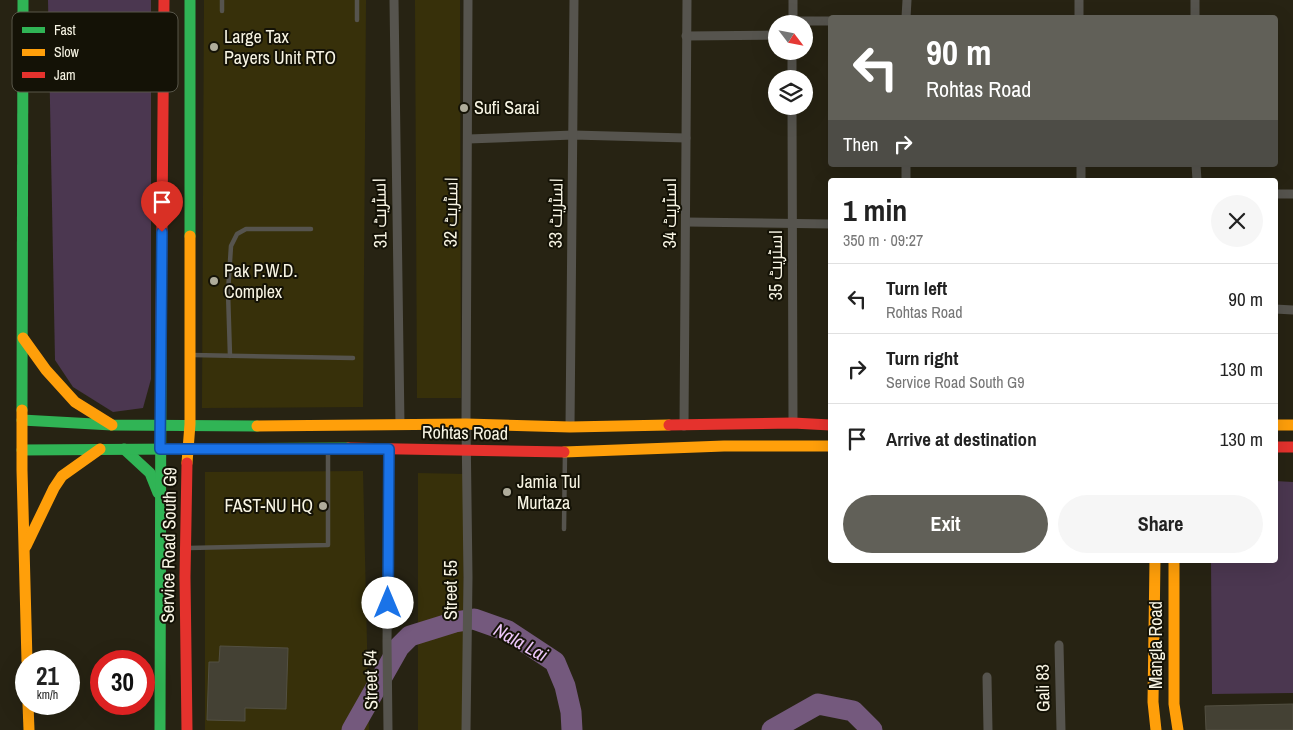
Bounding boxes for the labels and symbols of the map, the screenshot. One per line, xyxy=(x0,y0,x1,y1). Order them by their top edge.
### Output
legend xyxy=(12,12,178,92)
north arrow xyxy=(768,15,812,60)
text: Fast xyxy=(54,21,76,39)
place label: Large Tax Payers Unit RTO xyxy=(224,24,336,70)
marker: Large Tax Payers Unit RTO xyxy=(208,41,220,53)
text: Slow xyxy=(54,43,80,61)
text: Jam xyxy=(54,66,76,84)
place label: Sufi Sarai xyxy=(474,95,540,120)
marker: Sufi Sarai xyxy=(458,102,470,114)
street label: اسٹریٹ 32 xyxy=(437,177,464,247)
street label: اسٹریٹ 31 xyxy=(366,178,393,248)
street label: اسٹریٹ 33 xyxy=(542,178,569,248)
street label: اسٹریٹ 34 xyxy=(657,178,682,248)
pin xyxy=(141,181,183,232)
street label: اسٹریٹ 35 xyxy=(763,230,788,300)
place label: Pak P.W.D. Complex xyxy=(224,258,298,304)
marker: Pak P.W.D. Complex xyxy=(208,275,220,287)
street label: Rohtas Road xyxy=(422,419,508,446)
street label: Service Road South G9 xyxy=(155,467,182,623)
place label: Jamia Tul Murtaza xyxy=(517,469,580,515)
marker: Jamia Tul Murtaza xyxy=(501,486,513,498)
place label: FAST-NU HQ xyxy=(224,493,313,518)
marker: FAST-NU HQ xyxy=(317,500,329,512)
street label: Street 55 xyxy=(438,560,463,620)
position arrow xyxy=(361,576,413,628)
street label: Mangla Road xyxy=(1143,601,1168,689)
water label: Nala Lai xyxy=(489,617,553,668)
speed limit sign: 30 xyxy=(90,650,155,715)
street label: Street 54 xyxy=(357,650,384,710)
street label: Gali 83 xyxy=(1030,664,1055,712)

